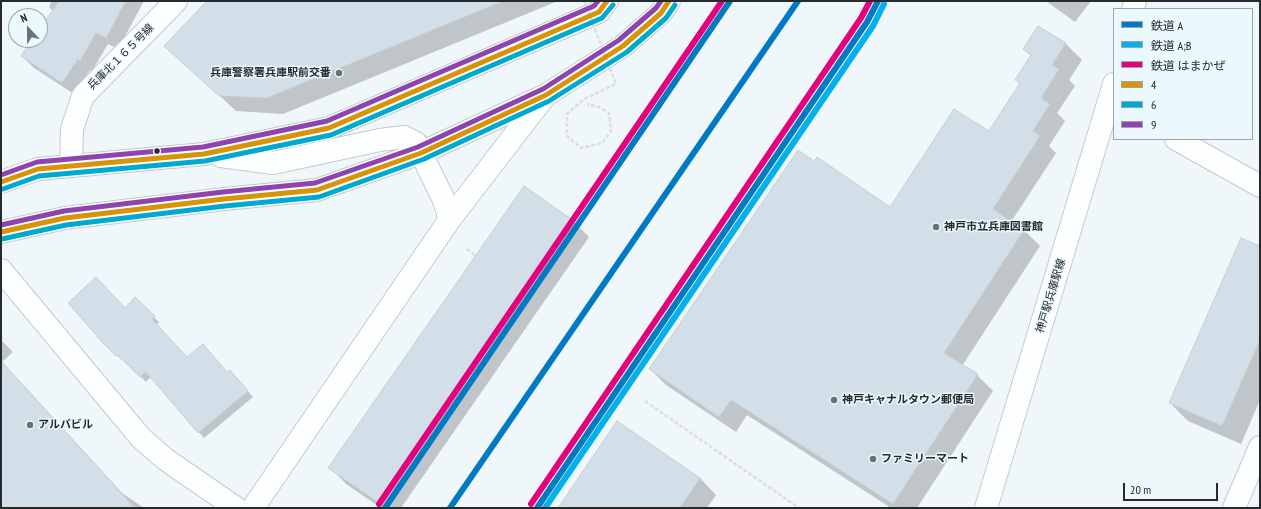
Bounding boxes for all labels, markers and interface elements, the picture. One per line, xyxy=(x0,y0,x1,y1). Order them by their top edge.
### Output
north arrow xyxy=(8,8,48,48)
legend xyxy=(1113,8,1253,140)
text: N xyxy=(18,10,29,25)
text: 鉄道 A xyxy=(1151,18,1183,33)
street label: 兵庫北１６５号線 xyxy=(85,21,157,93)
text: 鉄道 A;B xyxy=(1151,38,1191,53)
text: 鉄道 はまかぜ xyxy=(1151,58,1226,73)
place label: 兵庫警察署兵庫駅前交番 xyxy=(210,66,331,80)
marker: 兵庫警察署兵庫駅前交番 xyxy=(334,68,344,78)
text: 4 xyxy=(1151,77,1156,92)
text: 6 xyxy=(1151,97,1156,112)
text: 9 xyxy=(1151,117,1156,132)
unlabelled marker xyxy=(152,146,162,156)
place label: 神戸市立兵庫図書館 xyxy=(944,220,1043,234)
marker: 神戸市立兵庫図書館 xyxy=(931,222,941,232)
street label: 神戸駅兵庫駅線 xyxy=(1033,257,1069,335)
place label: 神戸キャナルタウン郵便局 xyxy=(842,393,974,407)
marker: 神戸キャナルタウン郵便局 xyxy=(829,395,839,405)
place label: アルバビル xyxy=(38,418,93,432)
marker: アルバビル xyxy=(25,420,35,430)
place label: ファミリーマート xyxy=(881,452,969,466)
marker: ファミリーマート xyxy=(868,454,878,464)
scale bar xyxy=(1125,475,1220,501)
text: 20 m xyxy=(1130,482,1151,497)

